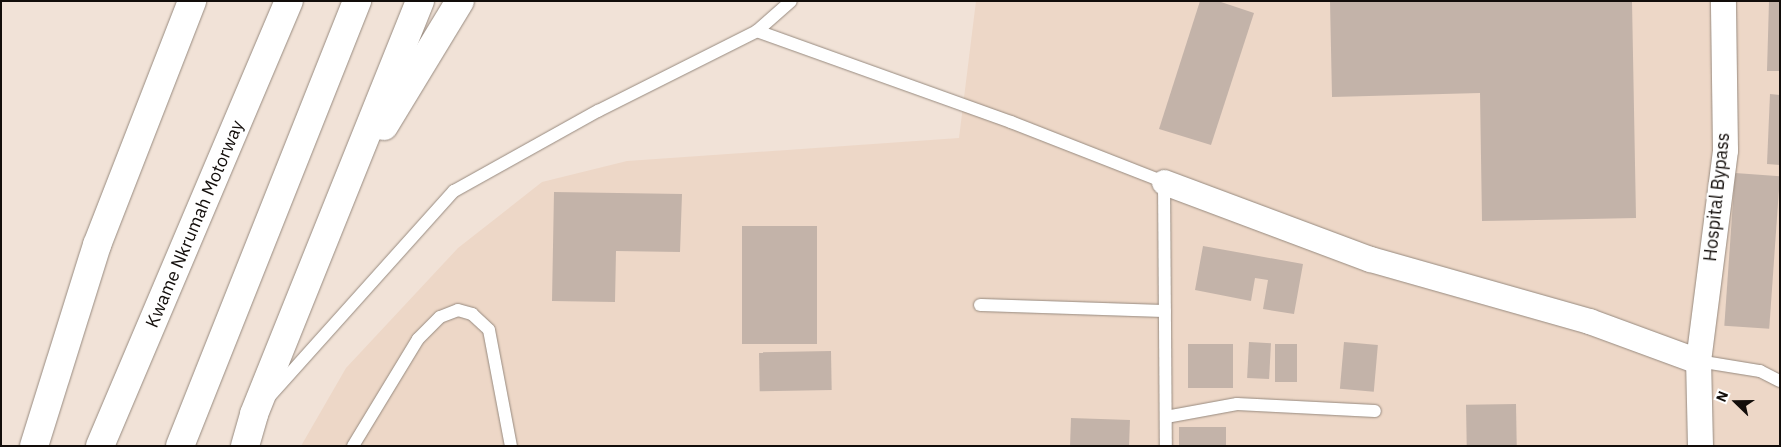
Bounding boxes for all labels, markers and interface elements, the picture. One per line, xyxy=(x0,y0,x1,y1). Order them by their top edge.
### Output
street label: Kwame Nkrumah Motorway xyxy=(141,117,249,331)
street label: Hospital Bypass xyxy=(1699,131,1735,263)
north arrow xyxy=(1711,377,1761,427)
text: N xyxy=(1712,388,1732,404)

